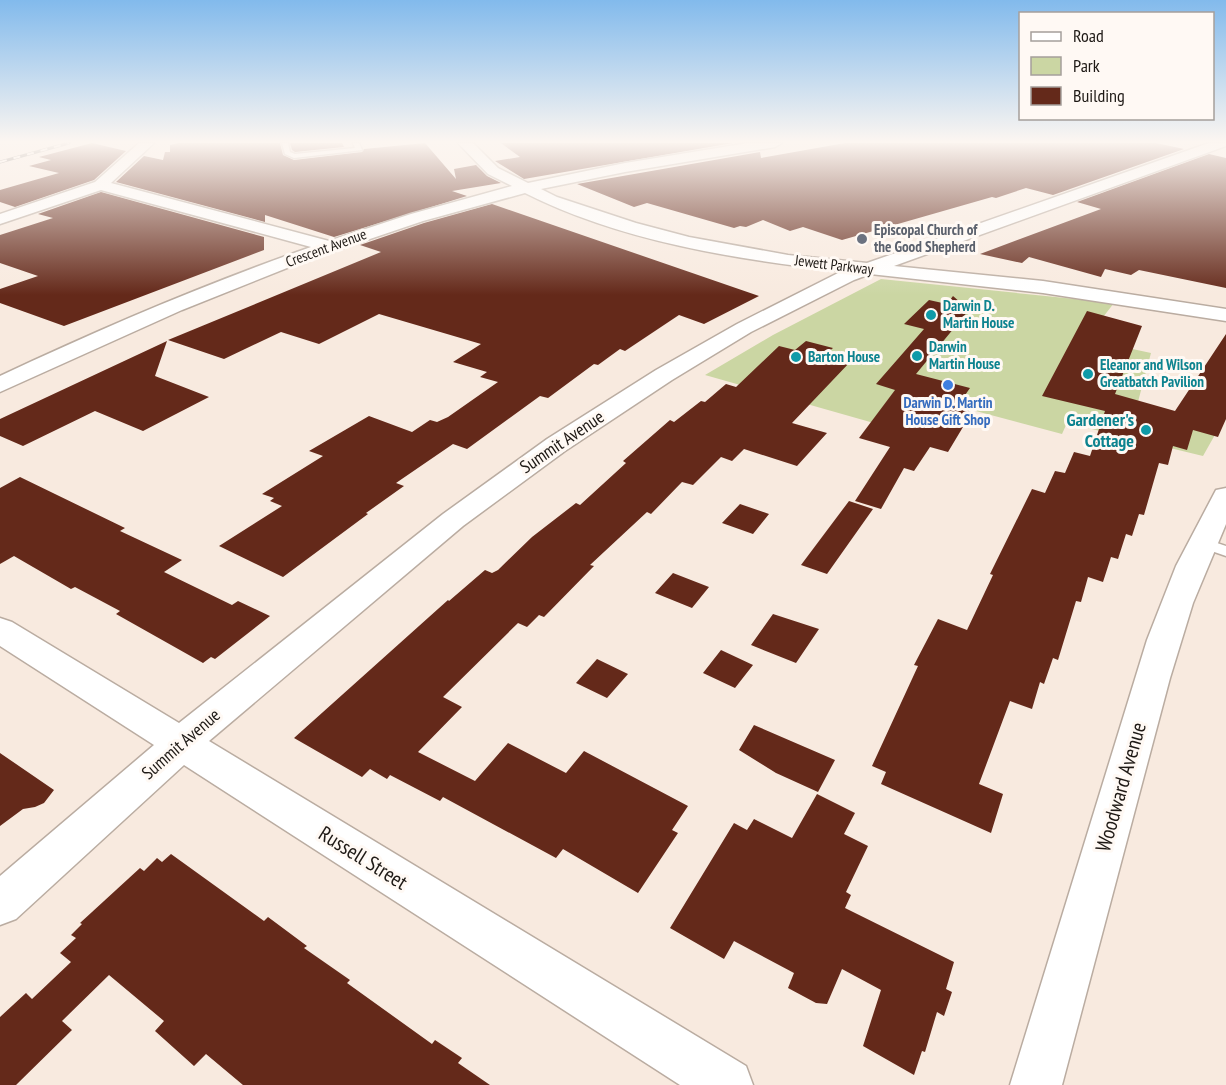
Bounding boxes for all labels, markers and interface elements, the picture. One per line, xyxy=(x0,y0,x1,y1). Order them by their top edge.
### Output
legend xyxy=(1019,12,1214,120)
text: Road xyxy=(1073,24,1104,47)
text: Park xyxy=(1073,54,1100,77)
text: Building xyxy=(1073,84,1125,107)
place label: Episcopal Church of the Good Shepherd xyxy=(874,220,978,256)
street label: Crescent Avenue xyxy=(283,224,369,271)
marker: Episcopal Church of the Good Shepherd xyxy=(855,232,869,246)
street label: Jewett Parkway xyxy=(793,250,875,279)
place label: Darwin D. Martin House xyxy=(943,296,1015,332)
marker: Darwin D. Martin House xyxy=(924,308,938,322)
place label: Darwin Martin House xyxy=(929,337,1001,373)
place label: Barton House xyxy=(808,347,880,366)
marker: Darwin Martin House xyxy=(910,349,924,363)
marker: Barton House xyxy=(789,350,803,364)
place label: Eleanor and Wilson Greatbatch Pavilion xyxy=(1100,355,1204,391)
marker: Eleanor and Wilson Greatbatch Pavilion xyxy=(1081,367,1095,381)
marker: Darwin D. Martin House Gift Shop xyxy=(941,378,955,392)
place label: Darwin D. Martin House Gift Shop xyxy=(903,393,993,429)
street label: Summit Avenue xyxy=(515,405,608,478)
place label: Gardener's Cottage xyxy=(1066,408,1134,452)
marker: Gardener's Cottage xyxy=(1139,423,1153,437)
street label: Summit Avenue xyxy=(137,703,225,784)
street label: Woodward Avenue xyxy=(1089,719,1152,855)
street label: Russell Street xyxy=(314,820,413,896)

